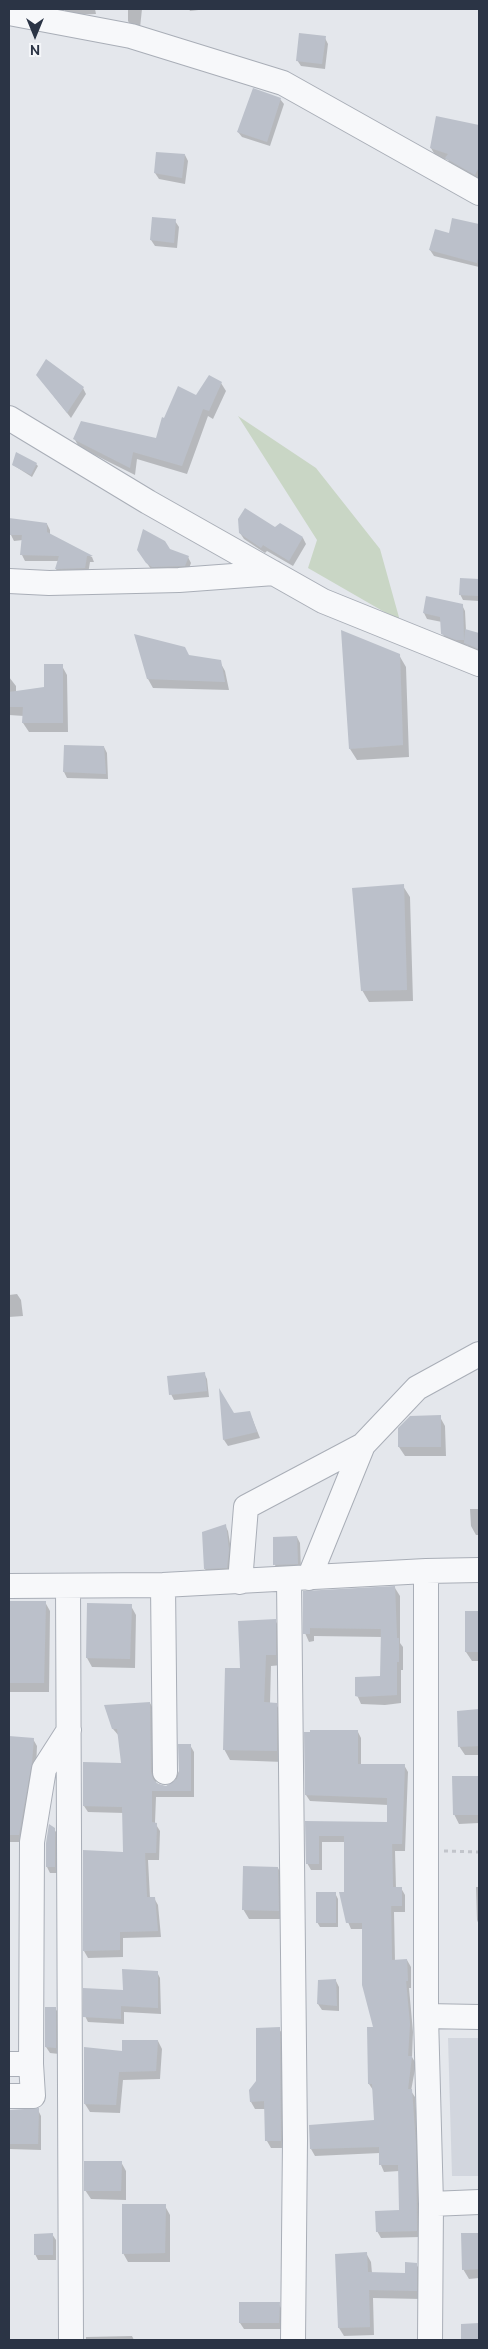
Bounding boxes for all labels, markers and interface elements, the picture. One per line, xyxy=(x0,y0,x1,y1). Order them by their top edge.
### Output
north arrow xyxy=(10,10,60,60)
text: N xyxy=(30,42,40,58)

